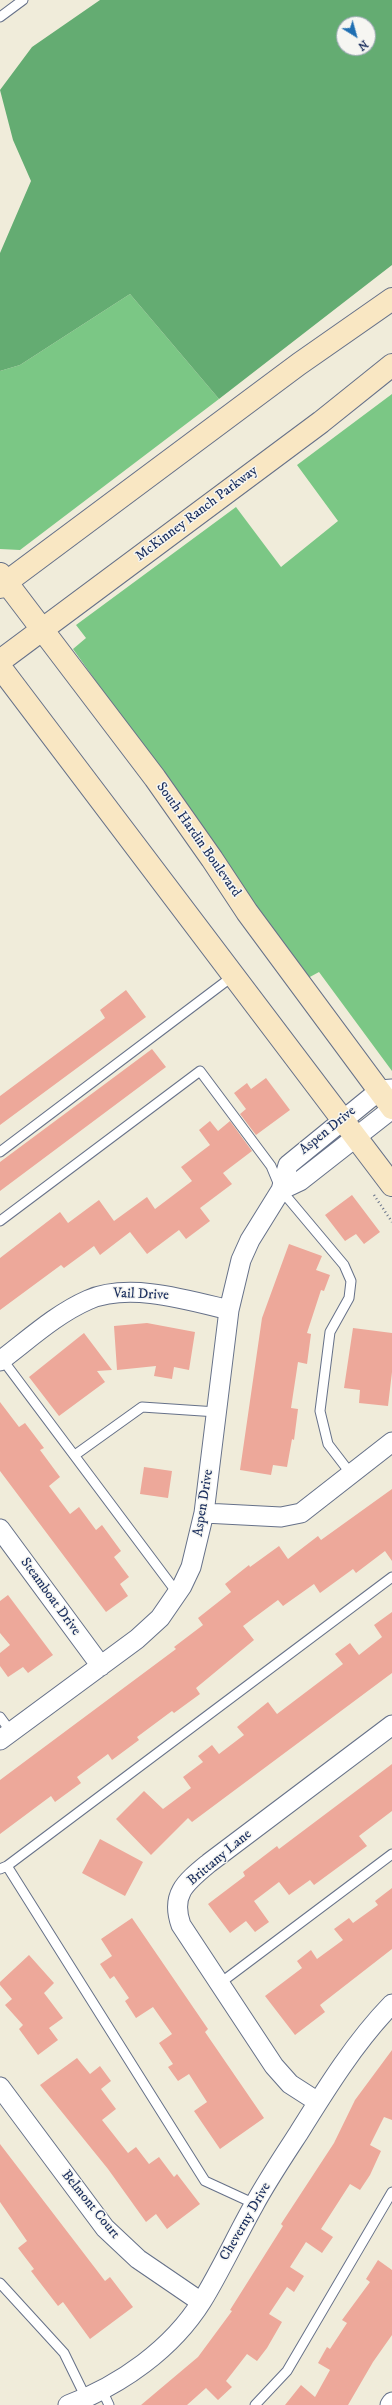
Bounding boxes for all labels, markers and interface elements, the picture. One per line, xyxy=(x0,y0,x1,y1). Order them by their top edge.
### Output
north arrow xyxy=(336,16,376,56)
text: N xyxy=(355,36,370,53)
street label: McKinney Ranch Parkway xyxy=(133,463,261,565)
street label: South Hardin Boulevard xyxy=(152,779,244,901)
street label: Aspen Drive xyxy=(296,1103,360,1159)
street label: Vail Drive xyxy=(113,1286,169,1304)
street label: Aspen Drive xyxy=(190,1468,218,1538)
street label: Steamboat Drive xyxy=(16,1555,84,1639)
street label: Brittany Lane xyxy=(185,1826,255,1890)
street label: Belmont Court xyxy=(57,2167,123,2243)
street label: Cheverny Drive xyxy=(217,2180,275,2264)

